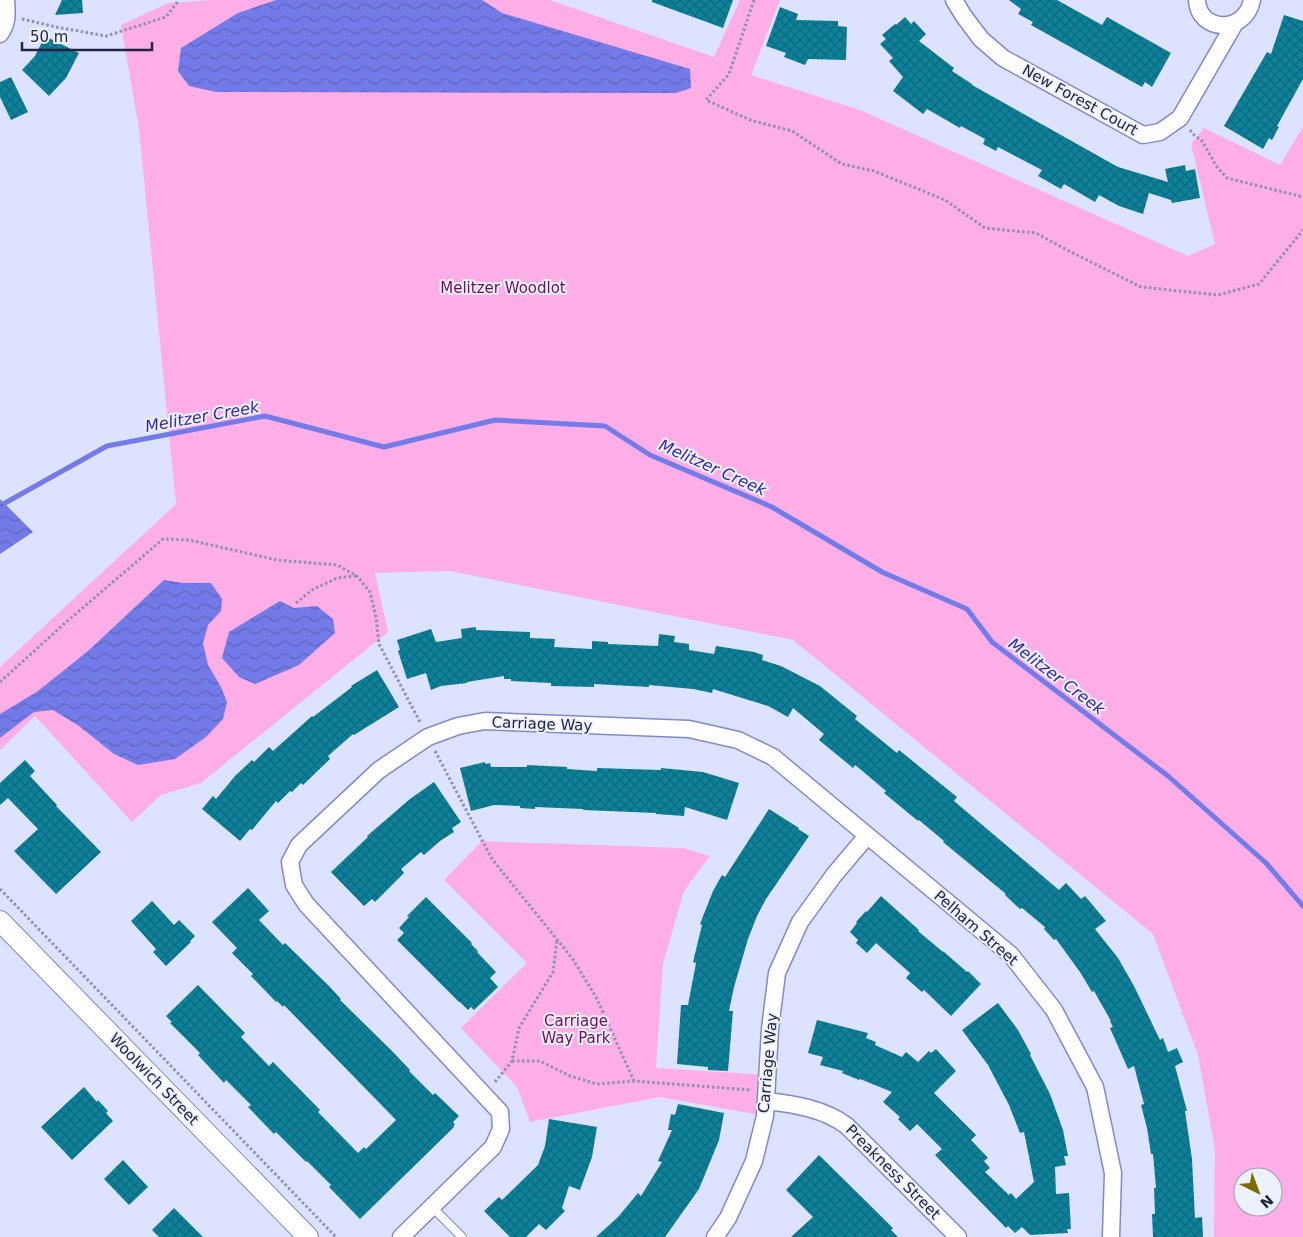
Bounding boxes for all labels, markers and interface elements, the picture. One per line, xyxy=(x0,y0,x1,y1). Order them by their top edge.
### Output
scale bar xyxy=(22,20,152,52)
text: 50 m xyxy=(30,28,68,46)
street label: New Forest Court xyxy=(1019,61,1141,139)
park label: Melitzer Woodlot xyxy=(440,279,566,297)
water label: Melitzer Creek xyxy=(144,397,261,436)
water label: Melitzer Creek xyxy=(656,435,770,500)
water label: Melitzer Creek xyxy=(1005,634,1109,719)
street label: Carriage Way xyxy=(491,713,593,735)
street label: Pelham Street xyxy=(930,887,1022,969)
park label: Carriage Way Park xyxy=(541,1012,611,1047)
street label: Carriage Way xyxy=(755,1012,781,1114)
street label: Woolwich Street xyxy=(105,1029,203,1129)
street label: Preakness Street xyxy=(842,1121,944,1223)
north arrow xyxy=(1233,1167,1283,1217)
text: N xyxy=(1257,1192,1276,1212)

